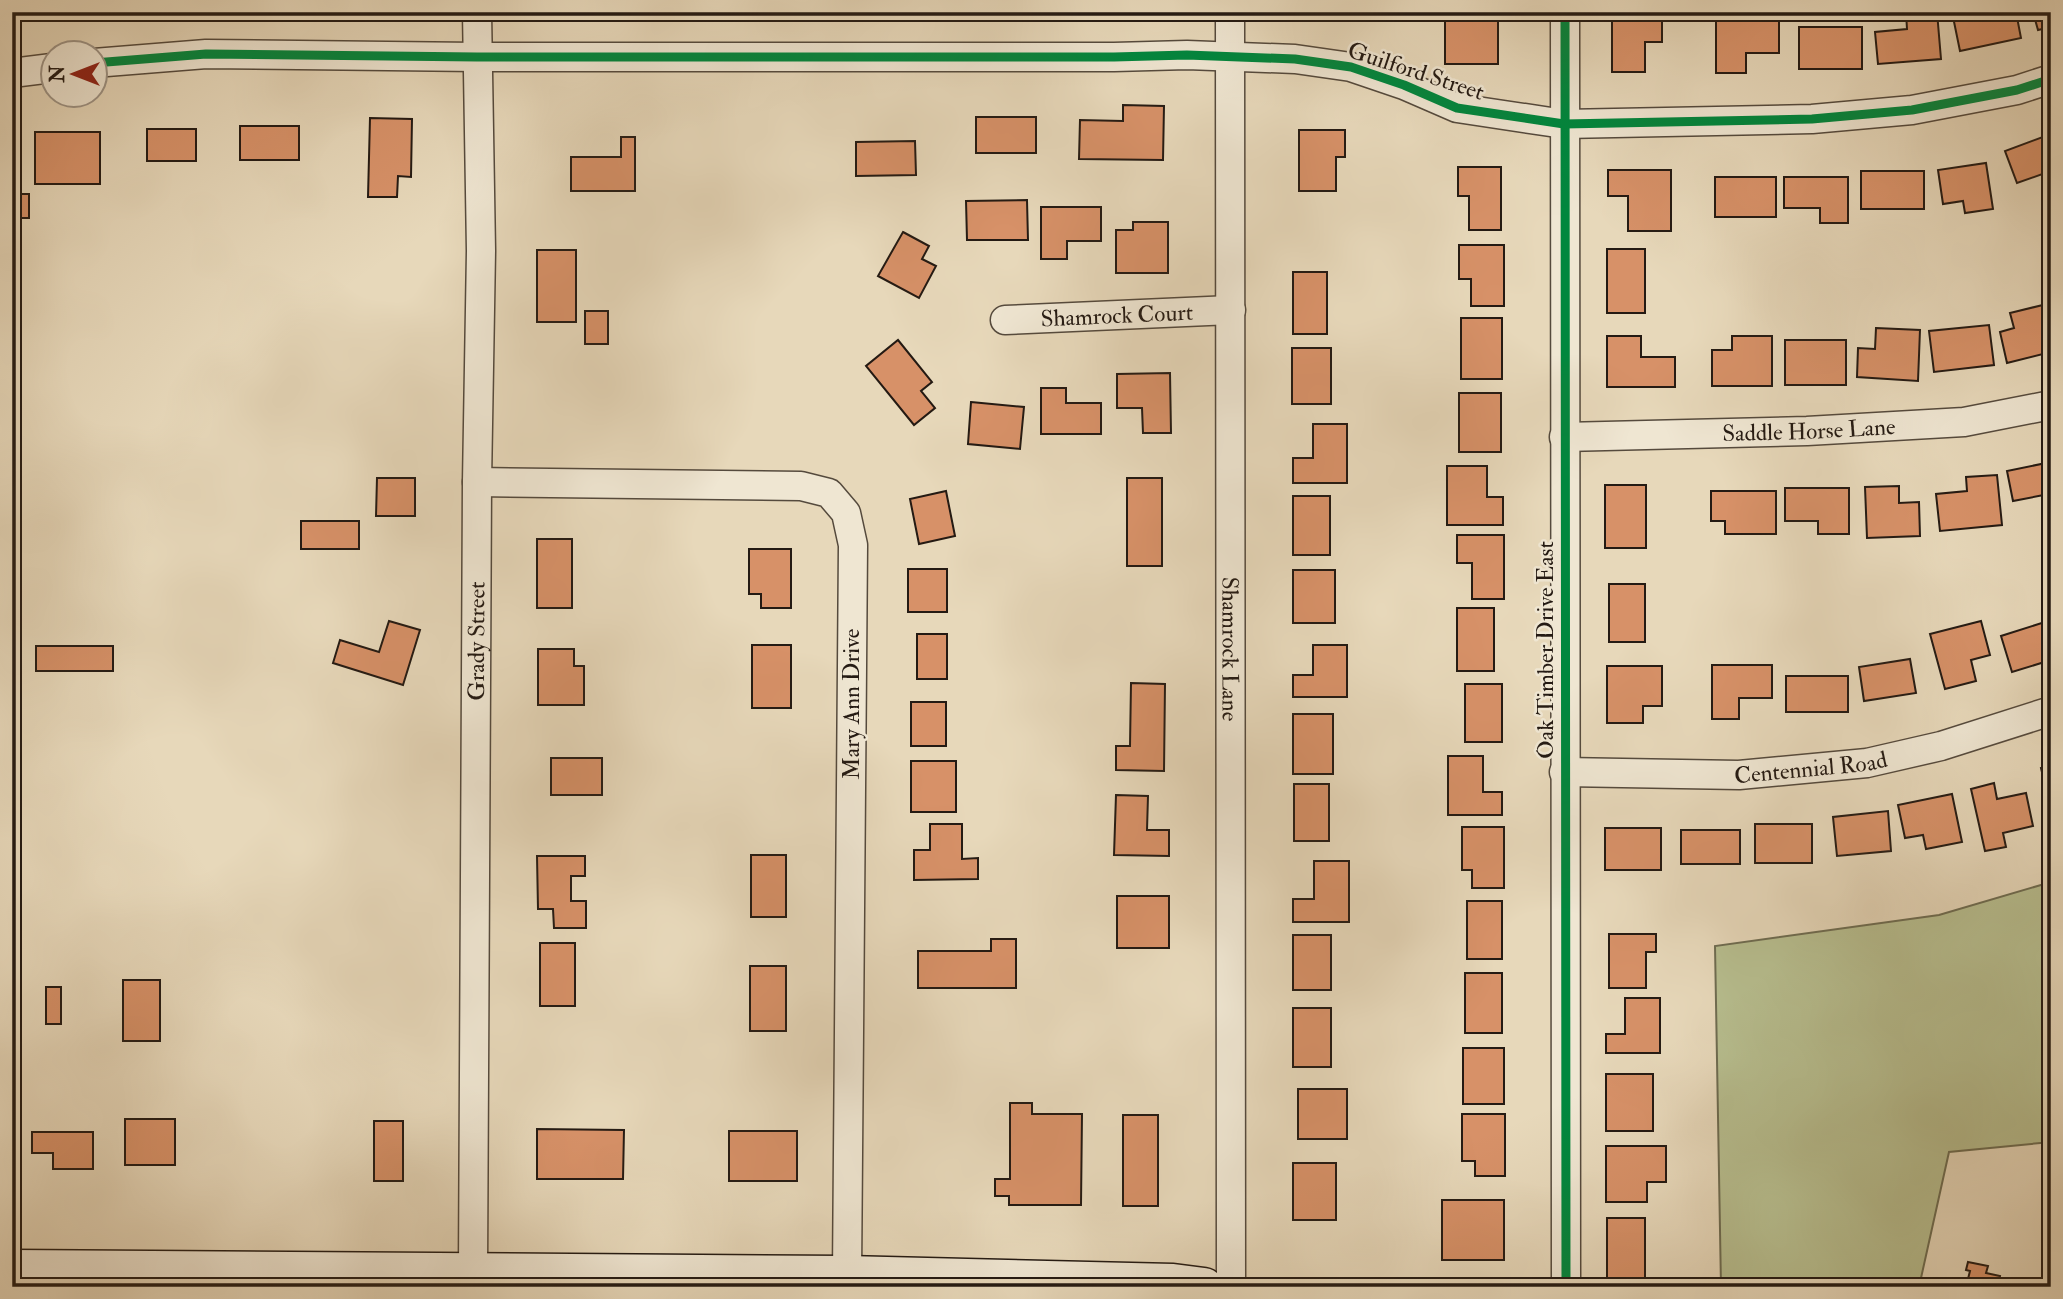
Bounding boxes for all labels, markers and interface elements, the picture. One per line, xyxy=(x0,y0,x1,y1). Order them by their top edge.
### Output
street label: Guilford Street xyxy=(1344,35,1488,107)
north arrow xyxy=(38,38,108,108)
text: N xyxy=(46,65,70,84)
street label: Shamrock Court xyxy=(1040,297,1194,333)
street label: Saddle Horse Lane xyxy=(1722,411,1897,448)
street label: Oak Timber Drive East xyxy=(1531,541,1560,759)
street label: Shamrock Lane xyxy=(1216,577,1245,722)
street label: Grady Street xyxy=(461,581,491,701)
street label: Mary Ann Drive xyxy=(837,628,866,779)
street label: Centennial Road xyxy=(1733,744,1890,790)

